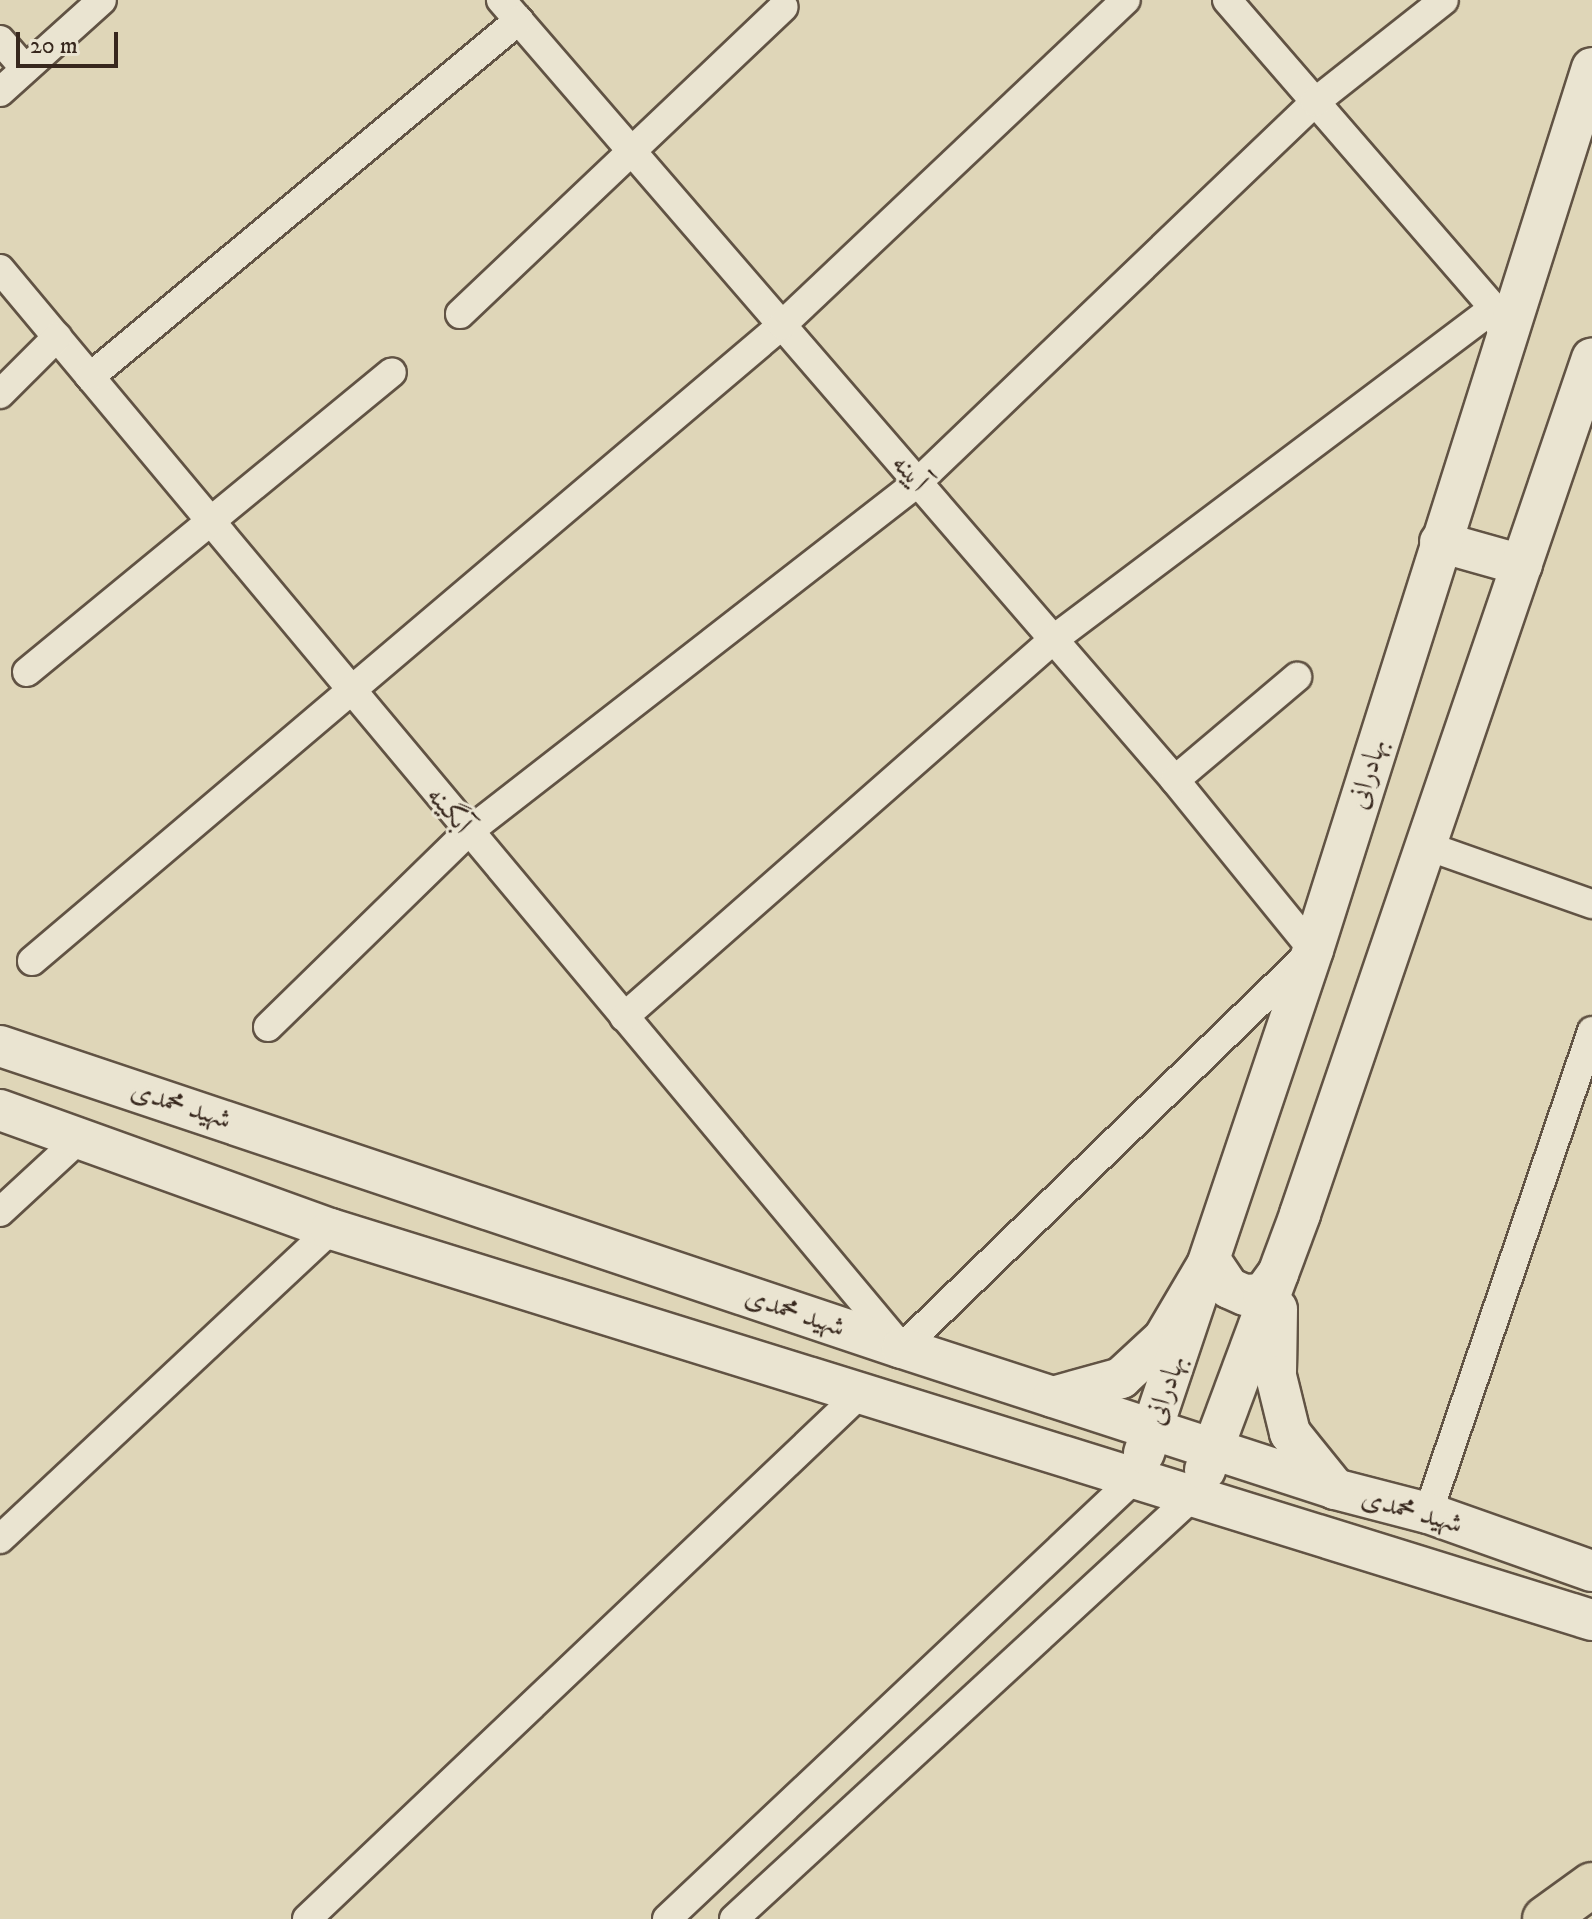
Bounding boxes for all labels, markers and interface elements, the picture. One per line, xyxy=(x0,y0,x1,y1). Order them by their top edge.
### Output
scale bar xyxy=(20,16,122,66)
text: 20 m xyxy=(30,31,78,61)
street label: آیینه xyxy=(884,447,936,499)
street label: بهادرانی xyxy=(1341,735,1395,813)
street label: آبگینه xyxy=(419,779,479,841)
street label: شهید محمدی xyxy=(127,1073,235,1137)
street label: شهید محمدی xyxy=(741,1279,849,1345)
street label: بهادرانی xyxy=(1138,1351,1194,1429)
street label: شهید محمدی xyxy=(1358,1481,1466,1541)

